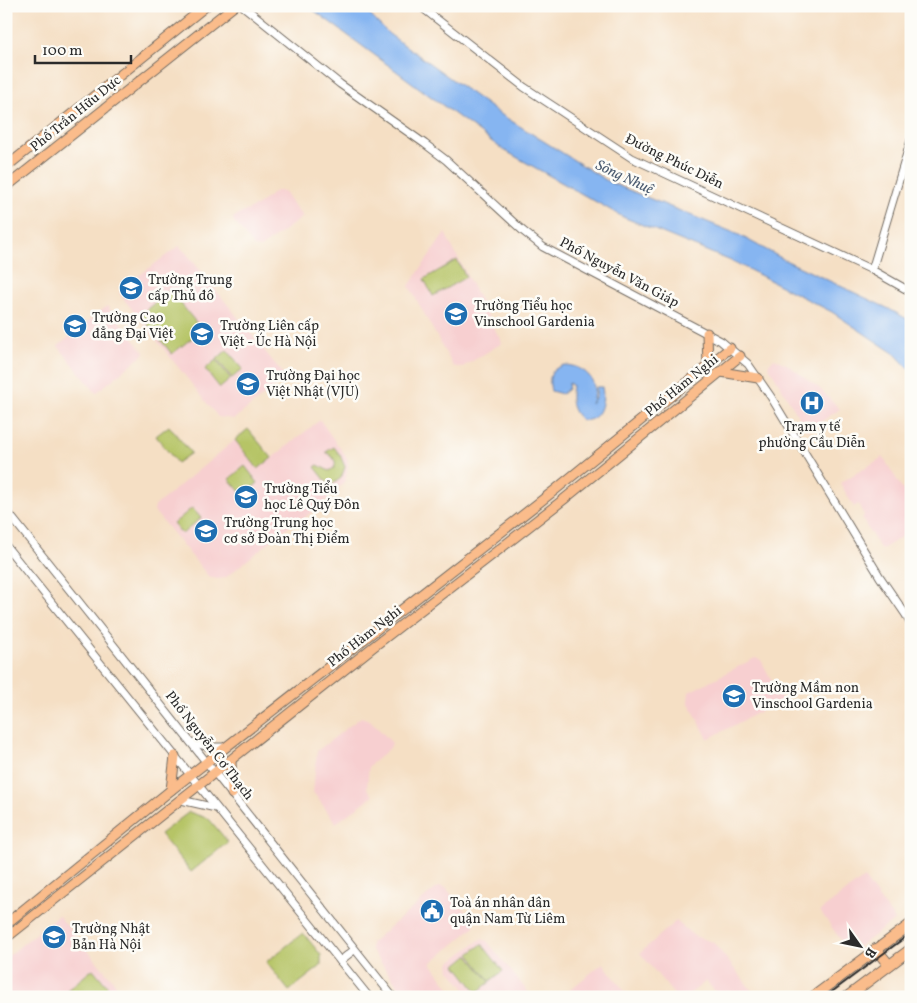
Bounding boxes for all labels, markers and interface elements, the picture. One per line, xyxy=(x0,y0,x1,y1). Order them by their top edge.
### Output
scale bar xyxy=(35,32,131,64)
text: 100 m xyxy=(42,41,82,62)
street label: Phố Trần Hữu Dực xyxy=(27,71,125,157)
street label: Đường Phúc Diễn xyxy=(622,130,726,194)
water label: Sông Nhuệ xyxy=(592,155,658,201)
street label: Phố Nguyễn Văn Giáp xyxy=(556,233,682,313)
place label: Trường Trung cấp Thủ đô xyxy=(148,271,232,306)
school or university icon: Trường Trung cấp Thủ đô xyxy=(118,275,144,301)
place label: Trường Tiểu học Vinschool Gardenia xyxy=(474,297,595,332)
school or university icon: Trường Tiểu học Vinschool Gardenia xyxy=(443,301,469,327)
place label: Trường Cao đẳng Đại Việt xyxy=(92,309,174,344)
school or university icon: Trường Cao đẳng Đại Việt xyxy=(62,313,88,339)
place label: Trường Liên cấp Việt - Úc Hà Nội xyxy=(220,317,319,352)
school or university icon: Trường Liên cấp Việt - Úc Hà Nội xyxy=(189,321,215,347)
street label: Phố Hàm Nghi xyxy=(641,350,723,422)
place label: Trường Đại học Việt Nhật (VJU) xyxy=(266,367,360,402)
school or university icon: Trường Đại học Việt Nhật (VJU) xyxy=(235,371,261,397)
hospital icon: Trạm y tế phường Cầu Diễn xyxy=(799,390,825,416)
place label: Trạm y tế phường Cầu Diễn xyxy=(759,418,865,453)
place label: Trường Tiểu học Lê Quý Đôn xyxy=(264,480,360,515)
school or university icon: Trường Tiểu học Lê Quý Đôn xyxy=(233,484,259,510)
place label: Trường Trung học cơ sở Đoàn Thị Điểm xyxy=(224,514,350,549)
school or university icon: Trường Trung học cơ sở Đoàn Thị Điểm xyxy=(193,518,219,544)
street label: Phố Hàm Nghi xyxy=(324,602,406,672)
place label: Trường Mầm non Vinschool Gardenia xyxy=(752,679,873,714)
school or university icon: Trường Mầm non Vinschool Gardenia xyxy=(721,683,747,709)
street label: Phố Nguyễn Cơ Thạch xyxy=(160,687,258,805)
place label: Toà án nhân dân quận Nam Từ Liêm xyxy=(450,894,565,929)
public building icon: Toà án nhân dân quận Nam Từ Liêm xyxy=(419,898,445,924)
place label: Trường Nhật Bản Hà Nội xyxy=(72,920,150,955)
north arrow xyxy=(834,920,884,970)
school or university icon: Trường Nhật Bản Hà Nội xyxy=(41,924,67,950)
text: B xyxy=(859,943,880,961)

